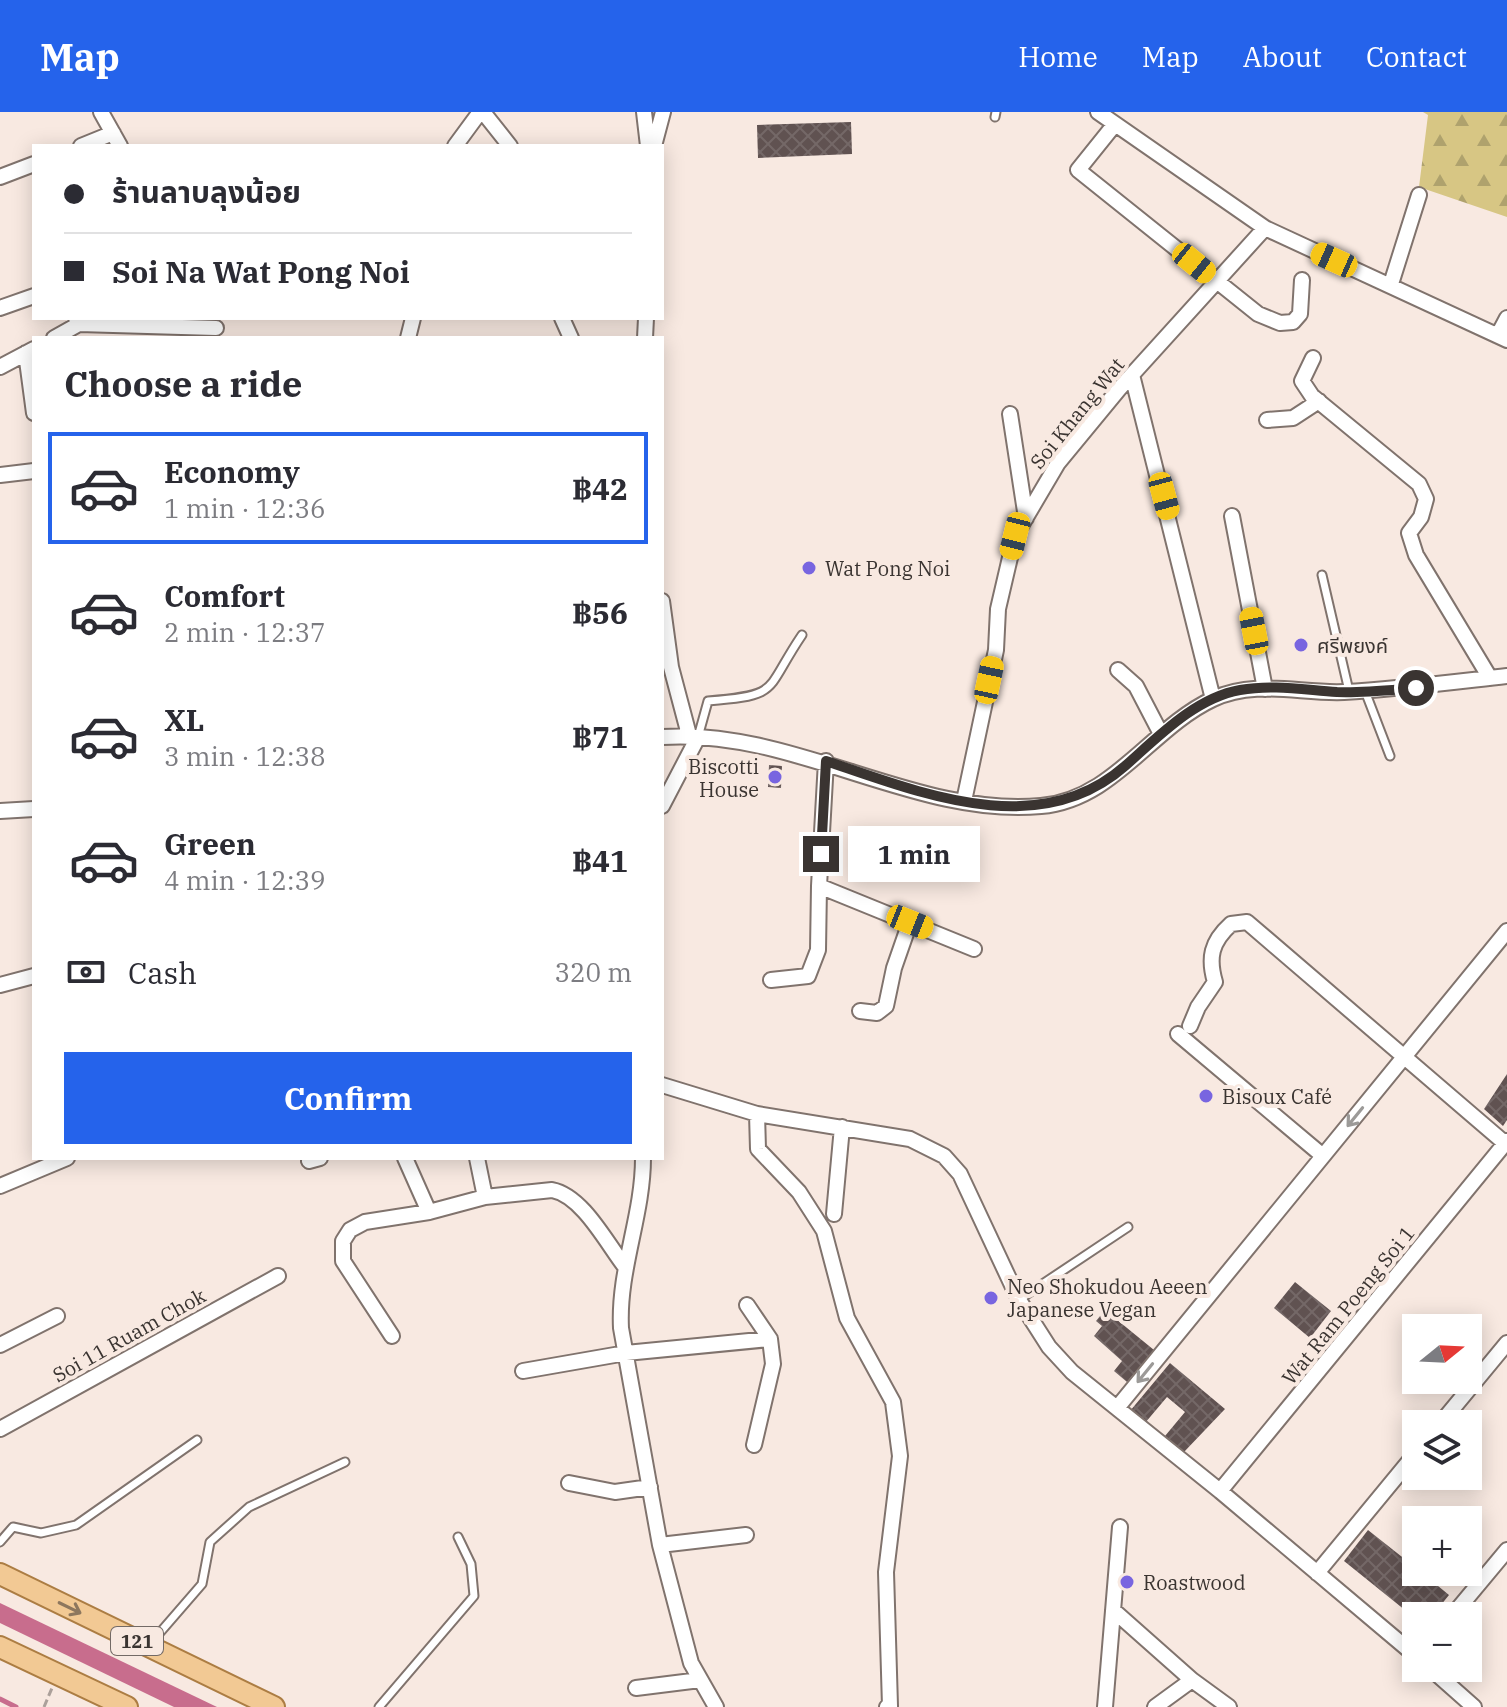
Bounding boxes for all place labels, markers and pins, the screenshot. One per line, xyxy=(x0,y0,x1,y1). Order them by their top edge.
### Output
place label: Wat Pong Noi xyxy=(825,555,950,582)
marker: Wat Pong Noi xyxy=(800,559,818,577)
place label: ศรีพยงค์ xyxy=(1317,632,1388,659)
marker: ศรีพยงค์ xyxy=(1292,636,1310,654)
place label: Biscotti House xyxy=(688,753,759,803)
marker: Biscotti House xyxy=(766,768,784,786)
place label: Bisoux Café xyxy=(1222,1083,1332,1110)
marker: Bisoux Café xyxy=(1197,1087,1215,1105)
place label: Neo Shokudou Aeeen Japanese Vegan xyxy=(1007,1273,1208,1323)
marker: Neo Shokudou Aeeen Japanese Vegan xyxy=(982,1289,1000,1307)
place label: Roastwood xyxy=(1143,1569,1246,1596)
marker: Roastwood xyxy=(1118,1573,1136,1591)

